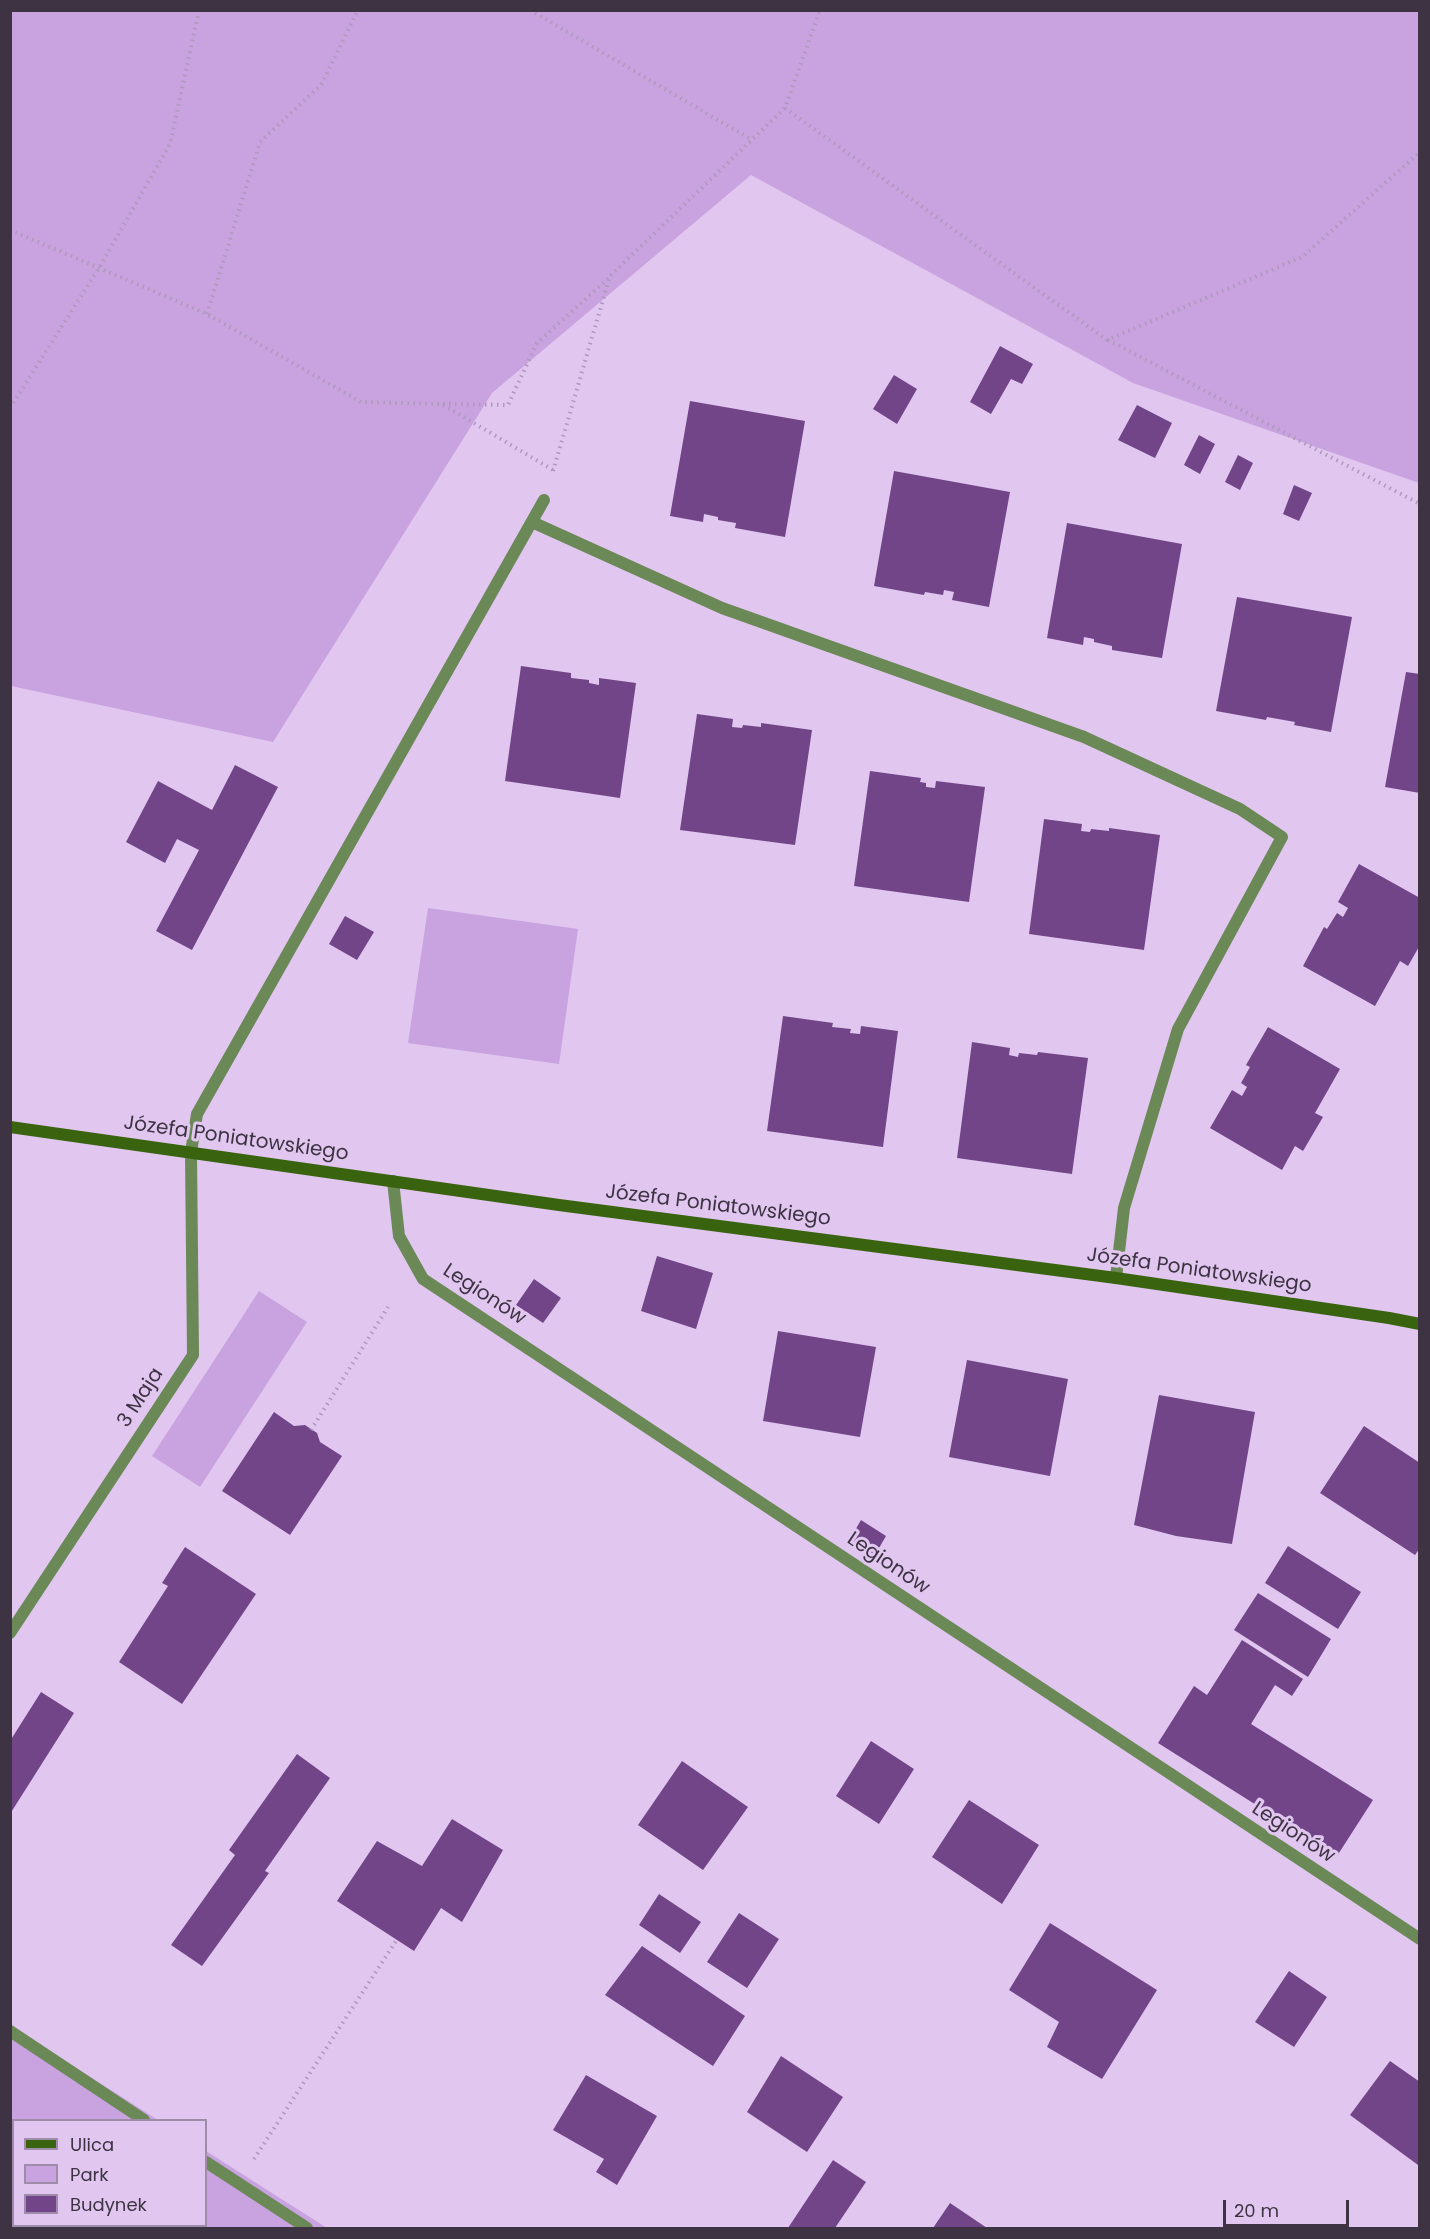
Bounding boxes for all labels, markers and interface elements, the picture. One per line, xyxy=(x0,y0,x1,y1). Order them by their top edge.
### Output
street label: Józefa Poniatowskiego xyxy=(122,1111,350,1167)
street label: Józefa Poniatowskiego xyxy=(604,1180,832,1232)
street label: Józefa Poniatowskiego xyxy=(1085,1243,1313,1299)
street label: Legionów xyxy=(438,1259,530,1331)
street label: 3 Maja xyxy=(113,1364,169,1432)
street label: Legionów xyxy=(842,1528,934,1600)
street label: Legionów xyxy=(1247,1797,1339,1869)
legend xyxy=(12,2119,207,2227)
text: Ulica xyxy=(70,2132,114,2157)
text: Park xyxy=(70,2162,109,2187)
scale bar xyxy=(1226,2188,1352,2226)
text: Budynek xyxy=(70,2192,147,2217)
text: 20 m xyxy=(1234,2198,1279,2223)

